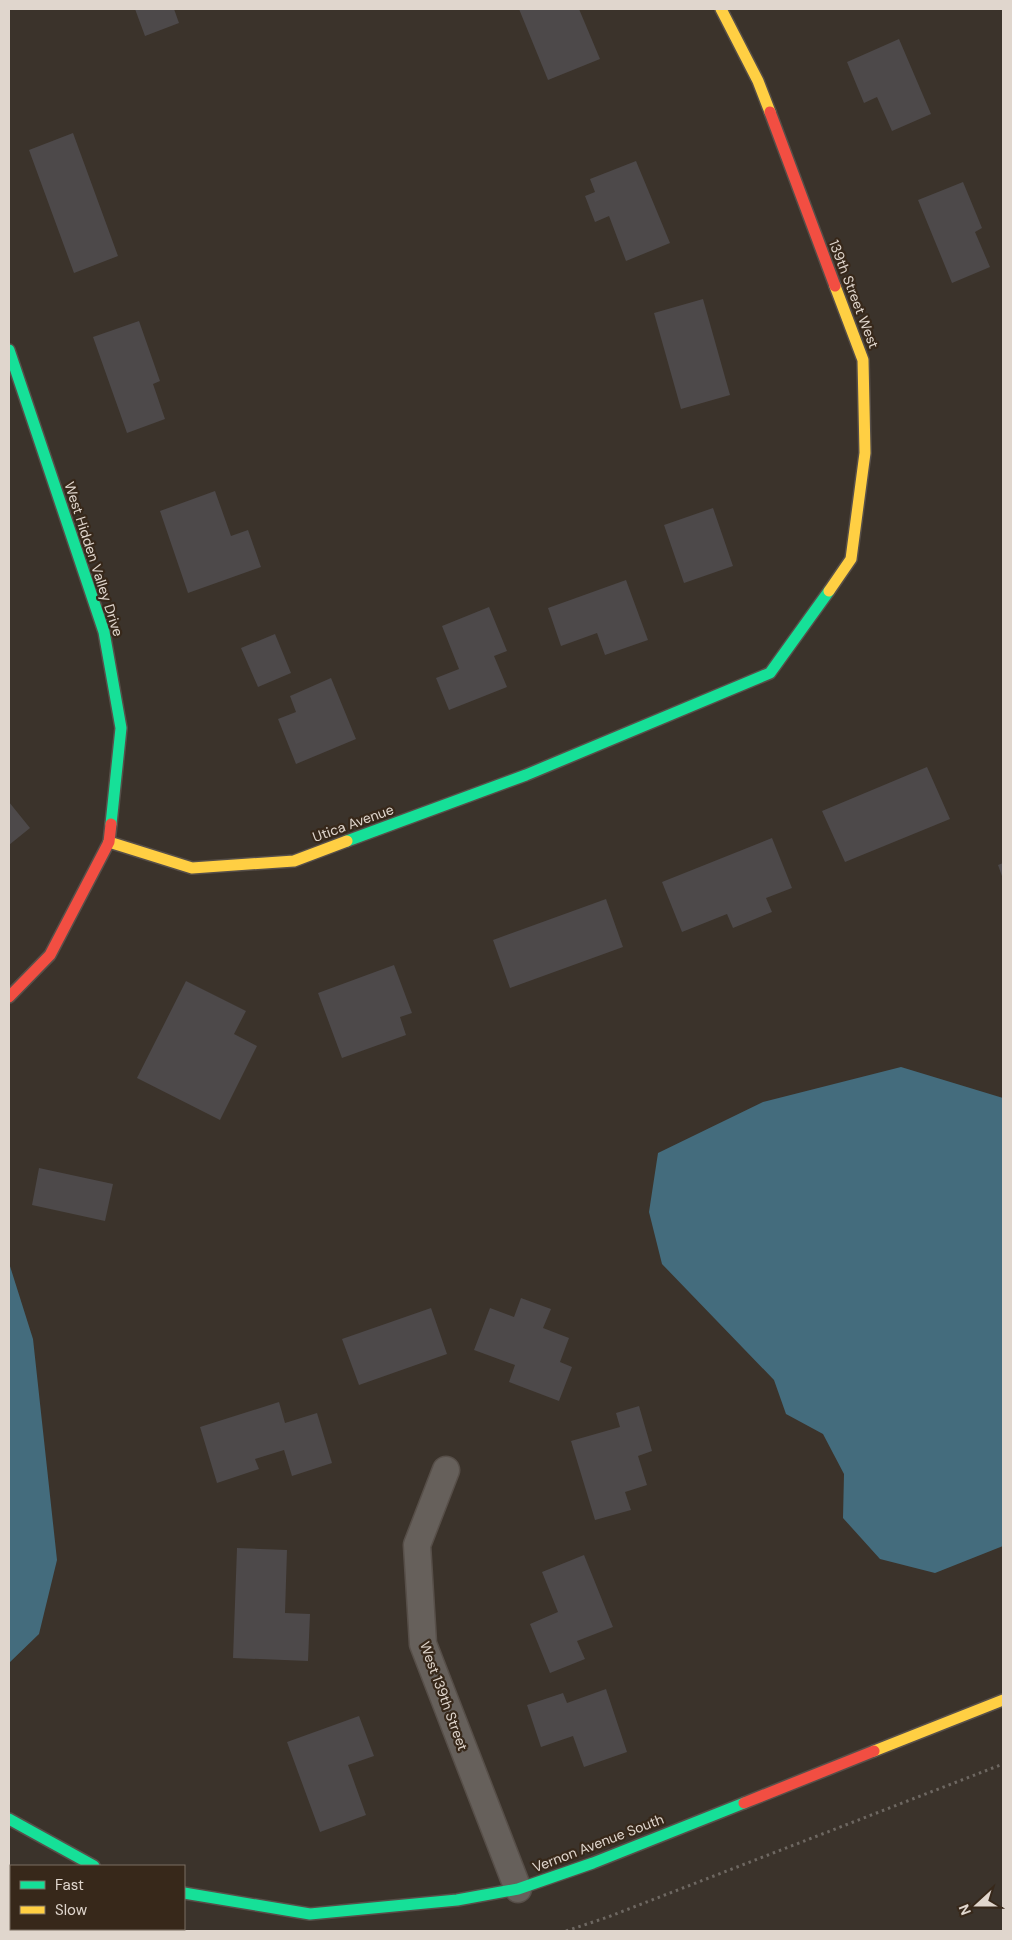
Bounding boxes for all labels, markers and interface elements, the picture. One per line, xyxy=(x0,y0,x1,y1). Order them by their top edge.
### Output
street label: 139th Street West xyxy=(825,237,883,351)
street label: West Hidden Valley Drive xyxy=(60,479,128,639)
street label: Utica Avenue xyxy=(310,800,396,846)
street label: West 139th Street xyxy=(416,1639,472,1753)
street label: Vernon Avenue South xyxy=(530,1810,666,1876)
legend xyxy=(10,1865,185,1930)
text: Fast xyxy=(55,1875,84,1895)
north arrow xyxy=(952,1880,1002,1930)
text: Slow xyxy=(55,1900,88,1920)
text: N xyxy=(955,1902,975,1918)

